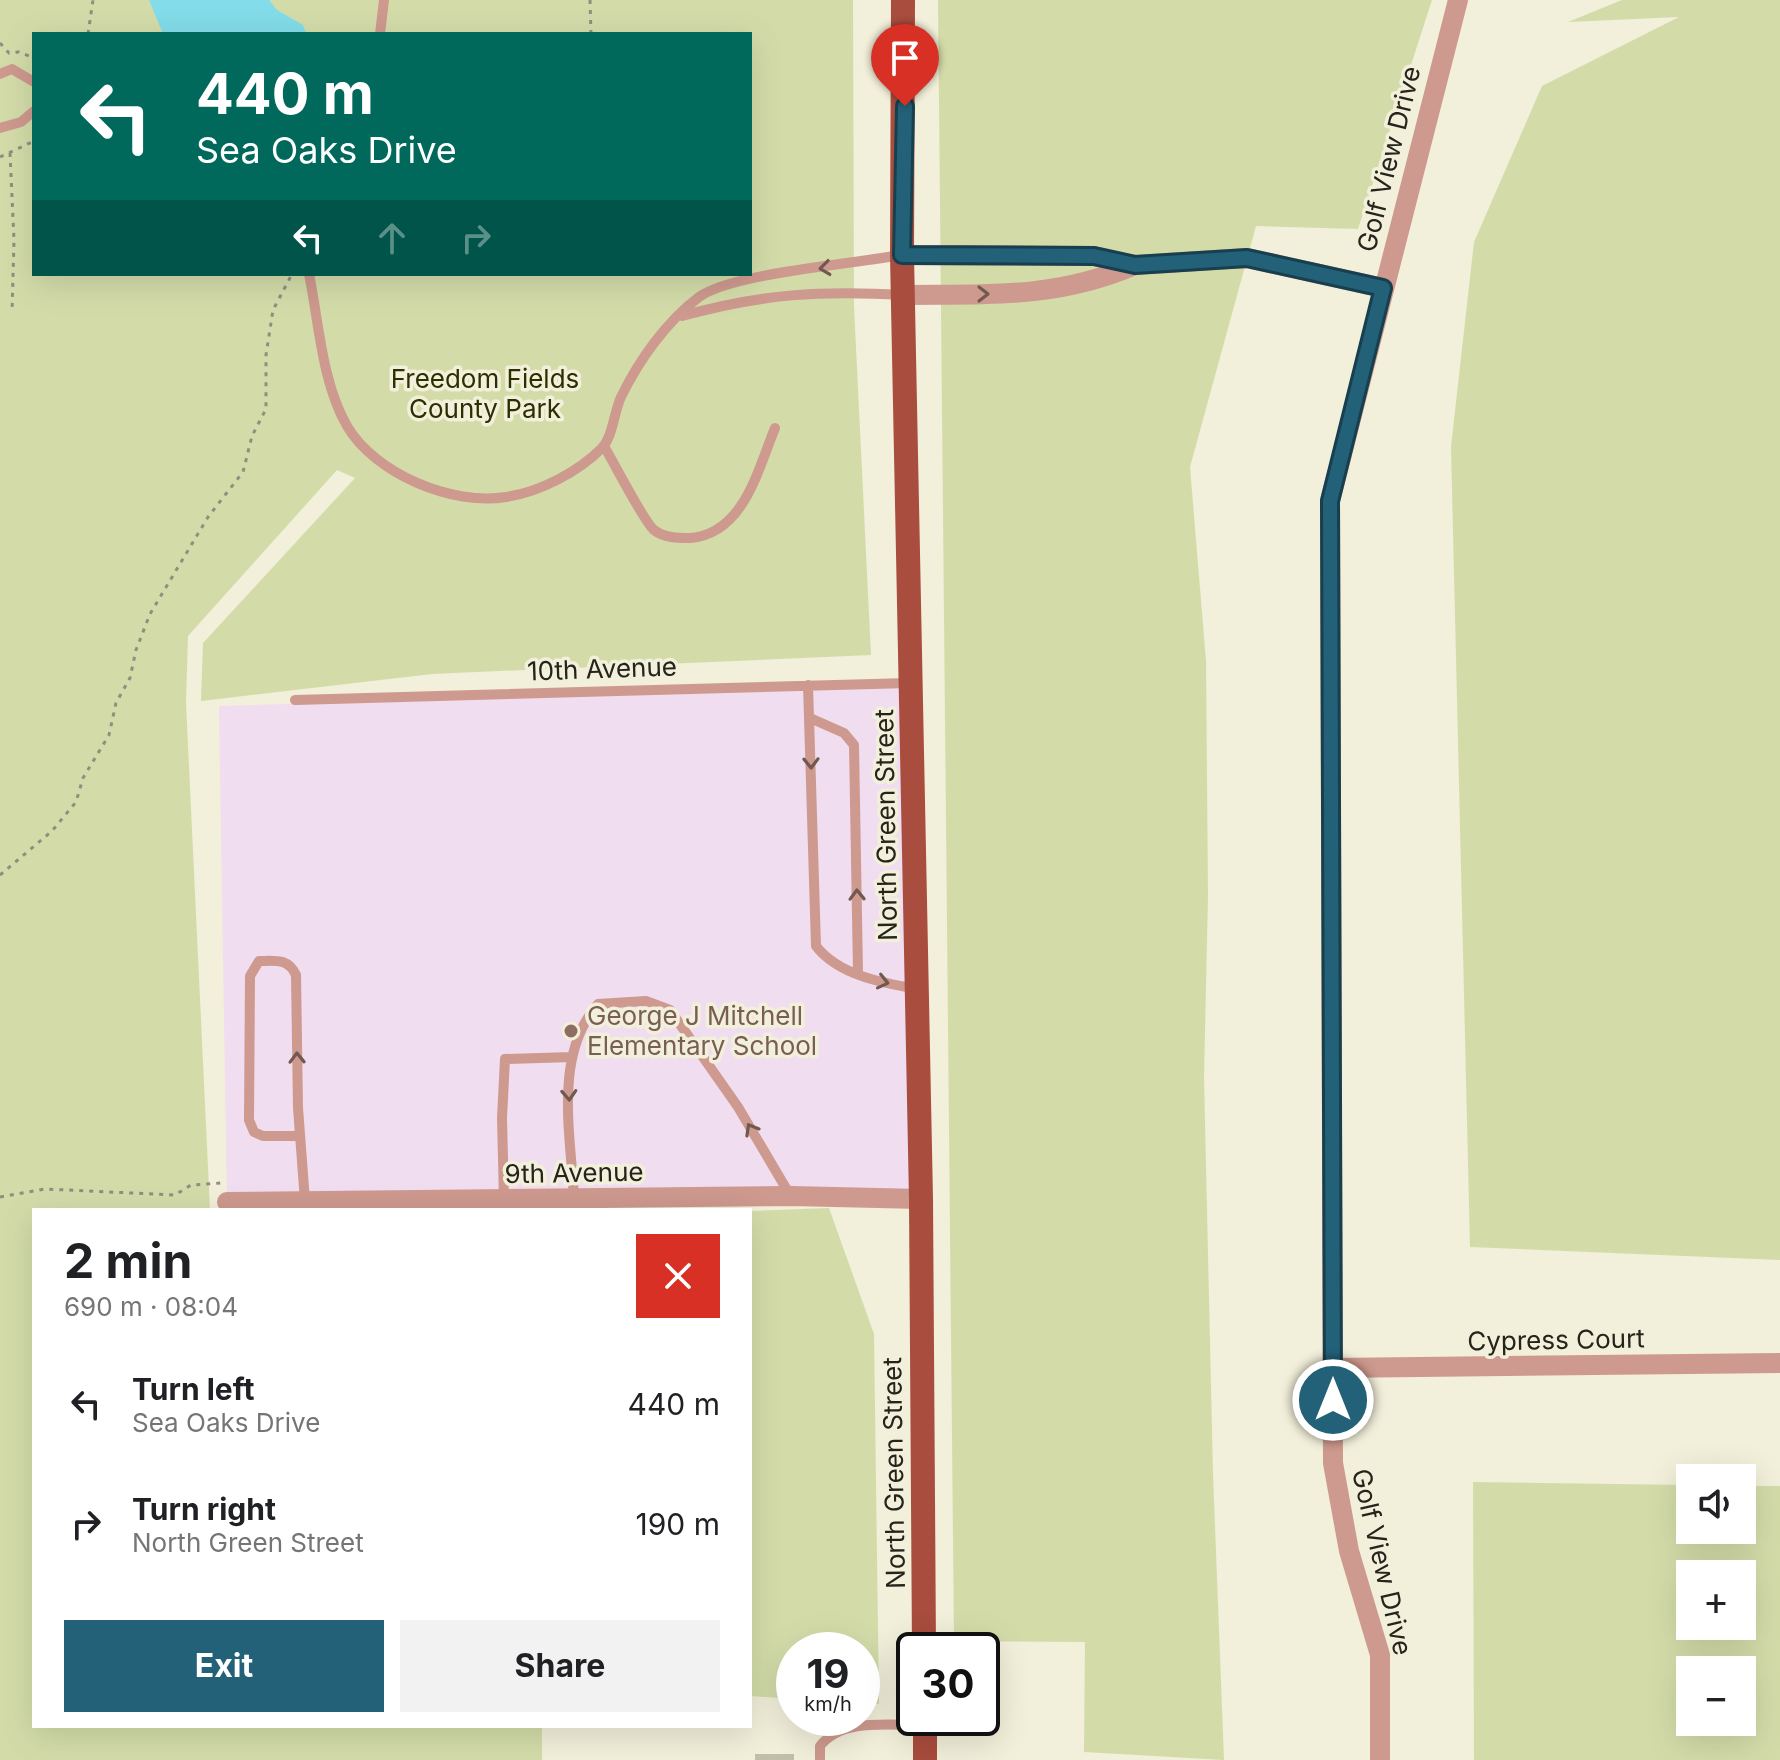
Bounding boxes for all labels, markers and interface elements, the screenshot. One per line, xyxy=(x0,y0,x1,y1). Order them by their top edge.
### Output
pin xyxy=(871,24,939,106)
icon: arrive xyxy=(883,36,927,80)
text: 440 m xyxy=(196,60,374,128)
street label: Golf View Drive xyxy=(1350,63,1427,255)
icon: left xyxy=(64,64,168,168)
text: Sea Oaks Drive xyxy=(196,128,457,172)
icon: left xyxy=(286,216,330,260)
icon: ahead xyxy=(370,216,414,260)
icon: right xyxy=(454,216,498,260)
one-way arrow xyxy=(819,259,832,276)
one-way arrow xyxy=(977,285,990,303)
park label: Freedom Fields County Park xyxy=(391,363,579,424)
street label: 10th Avenue xyxy=(527,650,677,687)
street label: North Green Street xyxy=(868,709,903,941)
one-way arrow xyxy=(802,757,819,770)
one-way arrow xyxy=(848,888,865,901)
one-way arrow xyxy=(875,973,889,990)
place label: George J Mitchell Elementary School xyxy=(587,1000,817,1061)
marker: George J Mitchell Elementary School xyxy=(562,1022,580,1040)
one-way arrow xyxy=(289,1051,306,1064)
one-way arrow xyxy=(560,1089,577,1102)
one-way arrow xyxy=(745,1124,761,1138)
street label: 9th Avenue xyxy=(504,1156,644,1189)
text: 2 min xyxy=(64,1231,192,1290)
button: close xyxy=(636,1234,720,1318)
text: 690 m · 08:04 xyxy=(64,1291,238,1322)
street label: Cypress Court xyxy=(1467,1322,1645,1357)
street label: North Green Street xyxy=(876,1357,911,1589)
position arrow xyxy=(1291,1358,1375,1442)
text: Turn left xyxy=(132,1371,254,1407)
icon: left xyxy=(64,1382,108,1426)
text: 440 m xyxy=(628,1386,720,1422)
text: Sea Oaks Drive xyxy=(132,1407,320,1438)
map controls xyxy=(1676,1464,1756,1736)
button: sound xyxy=(1676,1464,1756,1544)
street label: Golf View Drive xyxy=(1346,1466,1419,1658)
text: Turn right xyxy=(132,1491,276,1527)
icon: right xyxy=(64,1502,108,1546)
text: 190 m xyxy=(636,1506,720,1542)
text: North Green Street xyxy=(132,1527,364,1558)
button: + xyxy=(1676,1560,1756,1640)
button: Exit xyxy=(64,1620,384,1712)
button: Share xyxy=(400,1620,720,1712)
speed limit sign: 30 xyxy=(896,1632,1000,1736)
text: 19 xyxy=(806,1649,850,1698)
button: − xyxy=(1676,1656,1756,1736)
text: km/h xyxy=(804,1692,852,1716)

